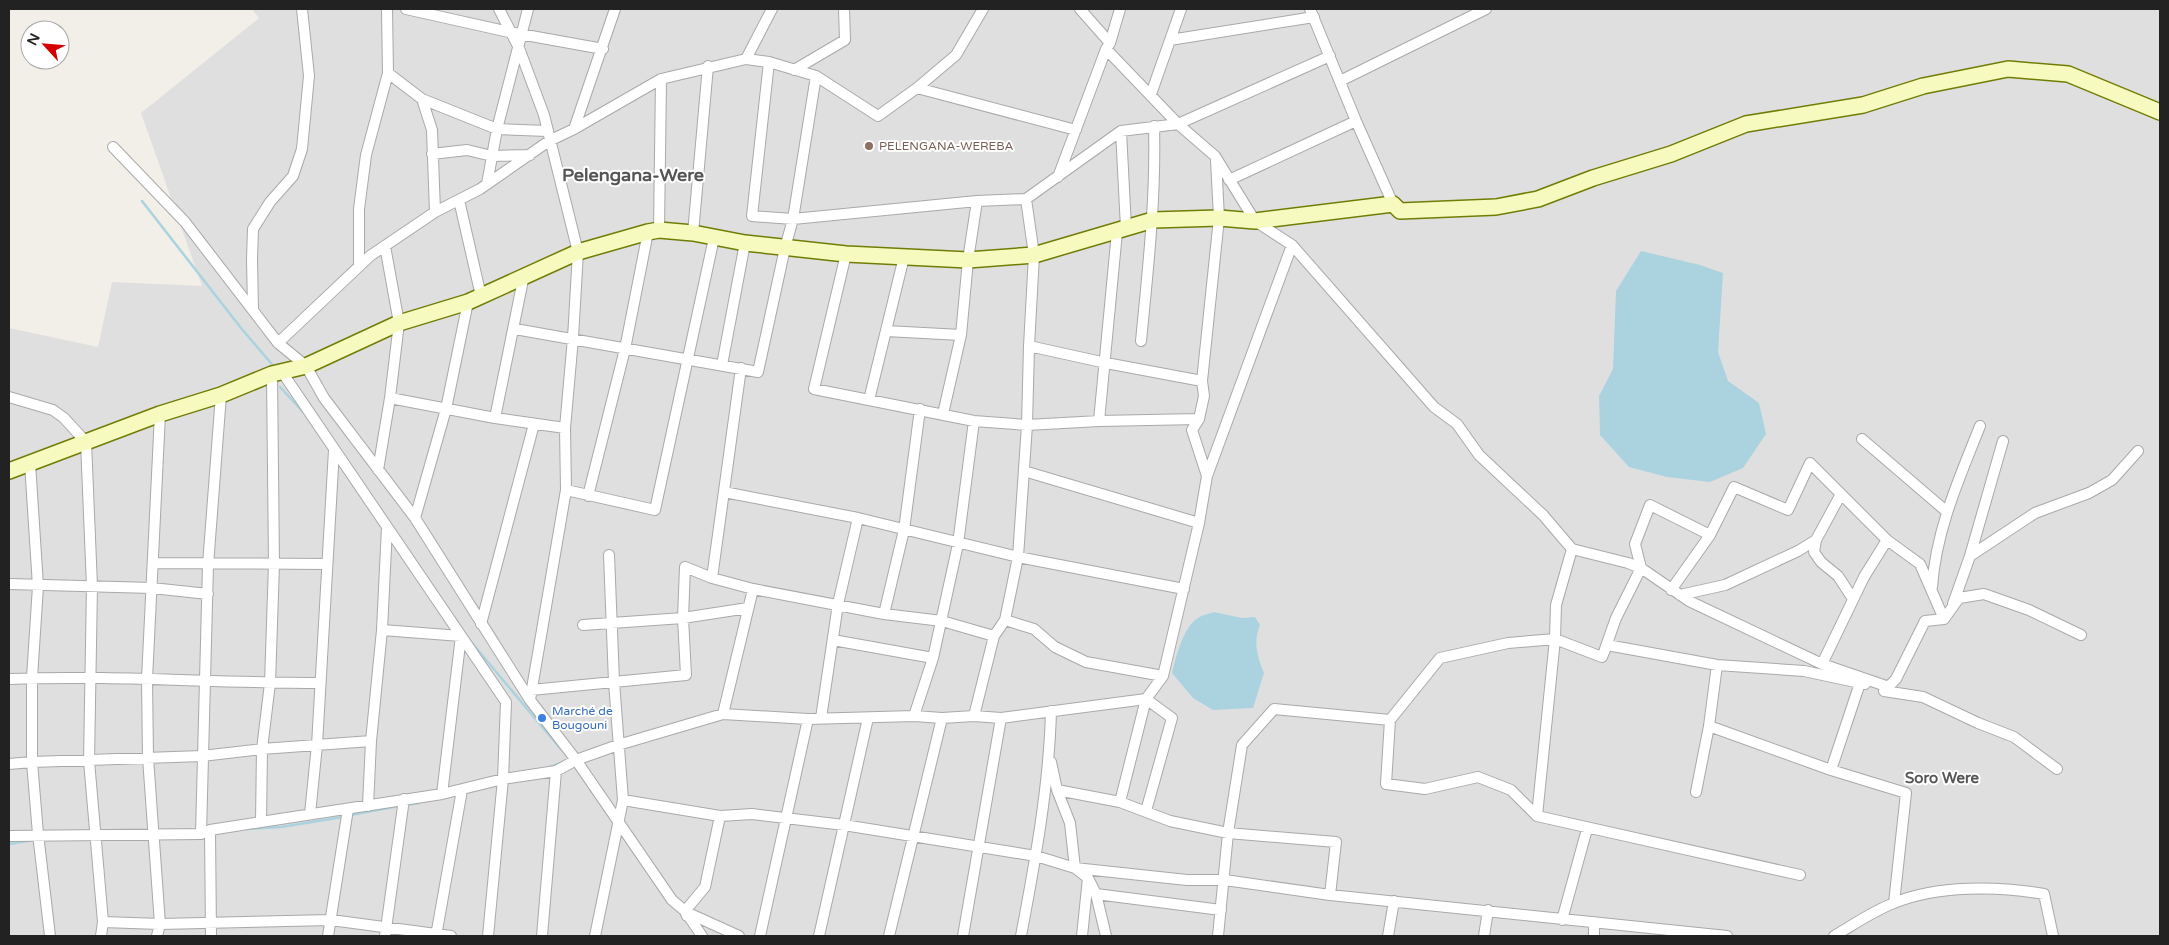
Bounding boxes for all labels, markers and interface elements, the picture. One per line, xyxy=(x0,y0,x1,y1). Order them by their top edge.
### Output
north arrow xyxy=(20,20,70,70)
text: N xyxy=(24,31,44,48)
place label: PELENGANA-WEREBA xyxy=(879,139,1014,153)
marker: PELENGANA-WEREBA xyxy=(863,140,875,152)
district label: Pelengana-Were xyxy=(562,164,704,186)
place label: Marché de Bougouni xyxy=(552,704,613,732)
marker: Marché de Bougouni xyxy=(536,712,548,724)
district label: Soro Were xyxy=(1905,769,1979,787)

